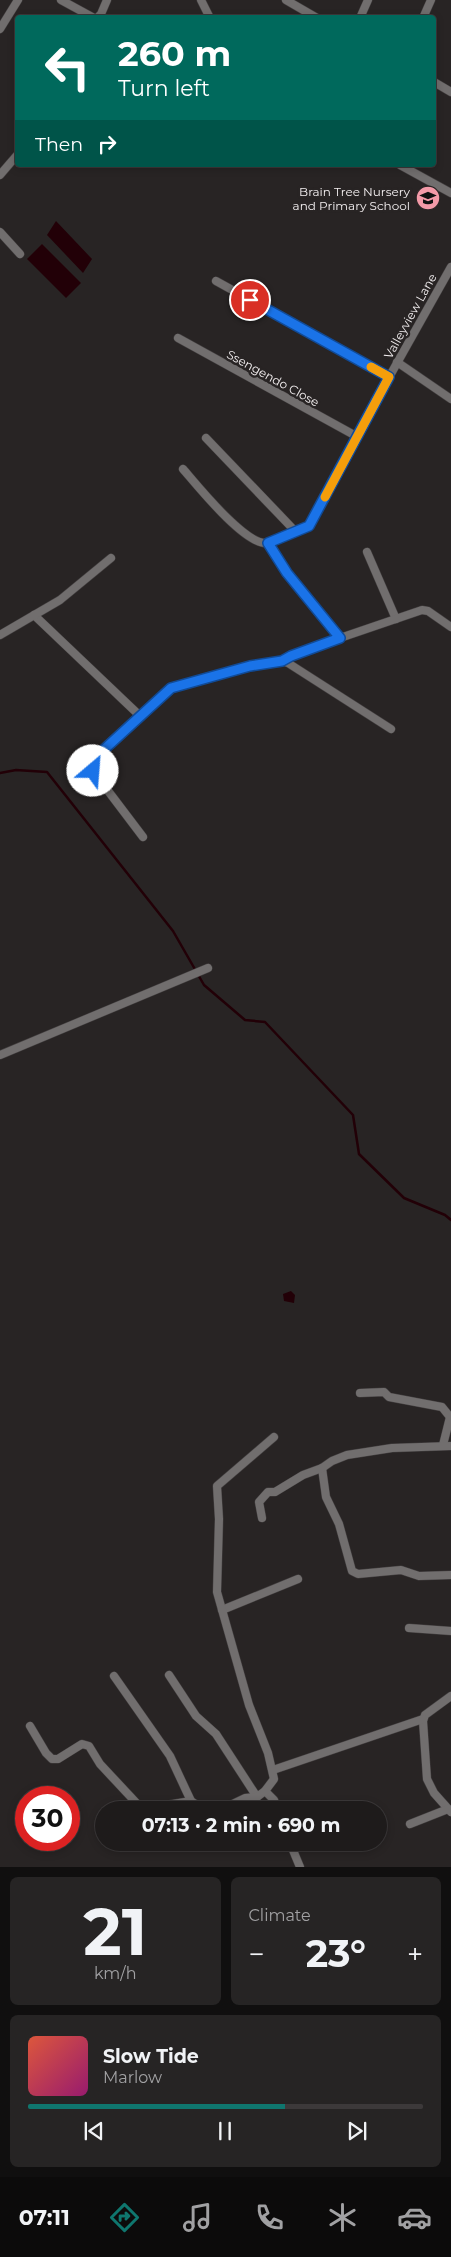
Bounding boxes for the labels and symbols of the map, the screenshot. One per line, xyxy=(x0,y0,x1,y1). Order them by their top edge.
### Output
place label: Brain Tree Nursery and Primary School xyxy=(293,184,410,213)
school or university icon: Brain Tree Nursery and Primary School xyxy=(415,185,441,211)
street label: Valleyview Lane xyxy=(380,271,440,361)
pin xyxy=(229,279,271,321)
street label: Ssengendo Close xyxy=(224,346,322,410)
position arrow xyxy=(66,744,118,796)
speed limit sign: 30 xyxy=(15,1786,80,1851)

